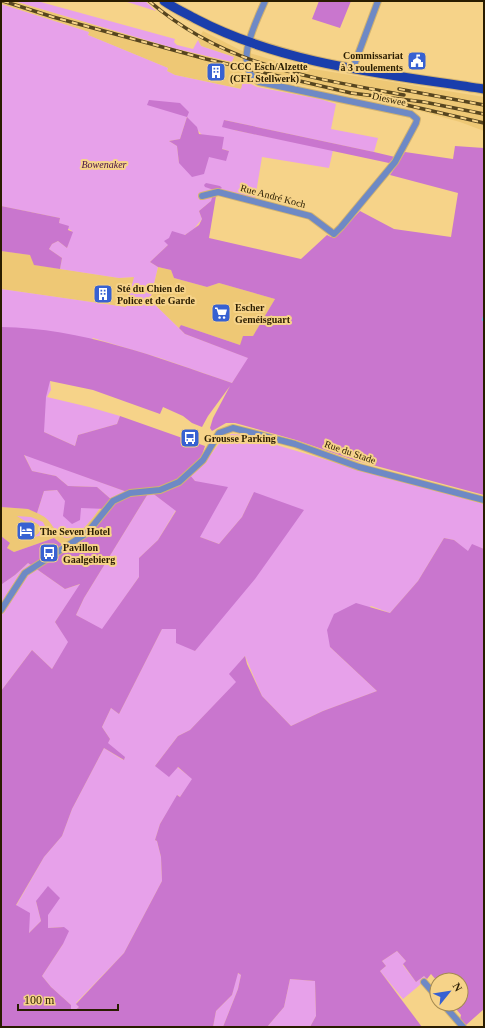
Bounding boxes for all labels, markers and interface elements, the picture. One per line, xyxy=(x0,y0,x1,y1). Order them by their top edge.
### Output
place label: Commissariat à 3 roulements xyxy=(340,50,404,73)
public building icon: Commissariat à 3 roulements xyxy=(406,50,428,72)
building icon: CCC Esch/Alzette (CFL Stellwerk) xyxy=(205,61,227,83)
place label: CCC Esch/Alzette (CFL Stellwerk) xyxy=(230,61,308,85)
street label: Dieswee xyxy=(371,90,408,108)
park label: Bowenaker xyxy=(82,159,127,170)
street label: Rue André Koch xyxy=(239,182,307,210)
building icon: Sté du Chien de Police et de Garde xyxy=(92,283,114,305)
place label: Sté du Chien de Police et de Garde xyxy=(117,283,196,306)
supermarket icon: Escher Geméisguart xyxy=(210,302,232,324)
place label: Escher Geméisguart xyxy=(235,302,291,325)
bus stop icon: Grousse Parking xyxy=(179,427,201,449)
place label: Grousse Parking xyxy=(204,433,276,444)
street label: Rue du Stade xyxy=(323,438,378,466)
hotel icon: The Seven Hotel xyxy=(15,520,37,542)
place label: The Seven Hotel xyxy=(40,526,110,537)
bus stop icon: Pavillon Gaalgebierg xyxy=(38,542,60,564)
place label: Pavillon Gaalgebierg xyxy=(63,542,115,565)
north arrow xyxy=(429,972,469,1012)
text: N xyxy=(450,981,465,993)
scale bar xyxy=(18,986,118,1012)
text: 100 m xyxy=(24,993,55,1007)

